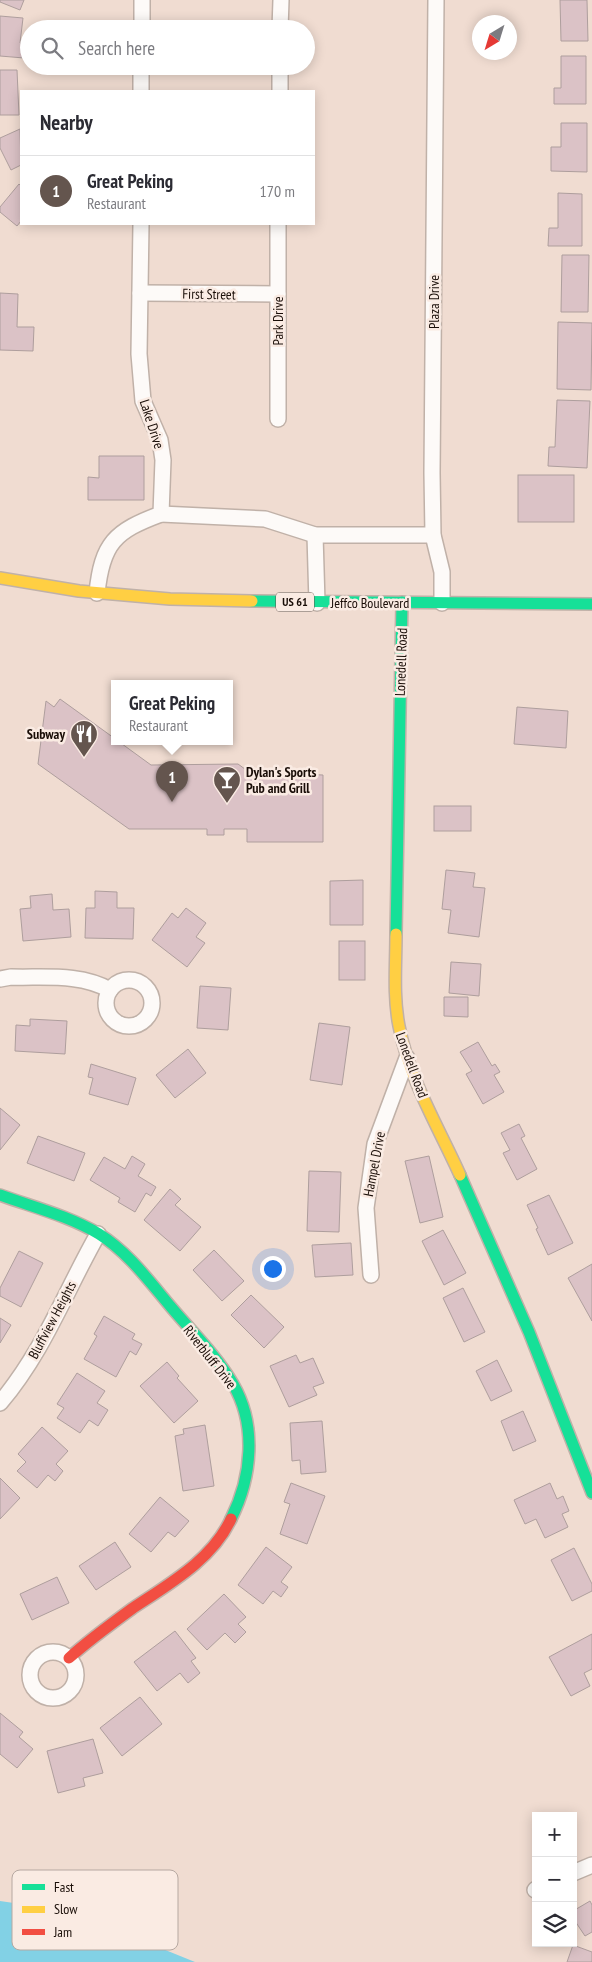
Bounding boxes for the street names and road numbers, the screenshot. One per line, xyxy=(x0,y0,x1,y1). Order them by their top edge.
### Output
street label: Plaza Drive xyxy=(425,275,443,329)
street label: First Street xyxy=(182,285,236,303)
street label: Park Drive xyxy=(269,296,287,345)
street label: Lake Drive xyxy=(136,397,168,451)
road number: US 61 xyxy=(276,592,314,612)
street label: Jeffco Boulevard xyxy=(330,594,409,612)
street label: Lonedell Road xyxy=(391,628,411,696)
street label: Lonedell Road xyxy=(392,1030,432,1100)
street label: Hampel Drive xyxy=(359,1130,389,1198)
street label: Bluffview Heights xyxy=(24,1278,80,1362)
street label: Riverbluff Drive xyxy=(180,1322,241,1393)

